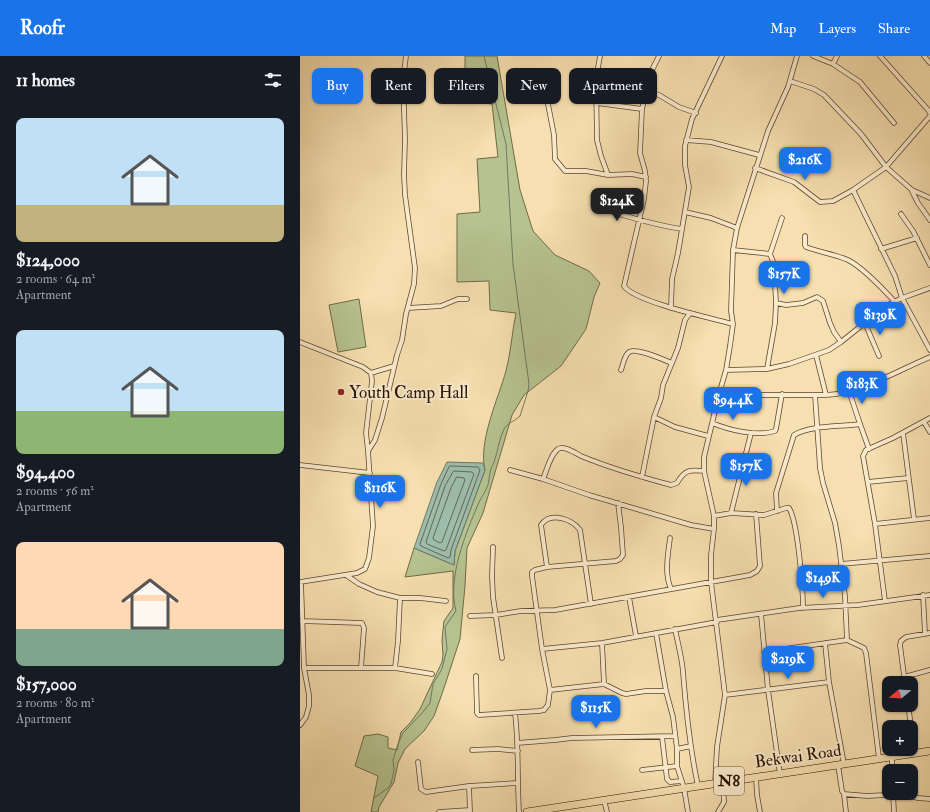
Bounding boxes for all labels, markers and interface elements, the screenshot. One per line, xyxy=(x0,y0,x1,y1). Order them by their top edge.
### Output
text: Roofr xyxy=(20,16,65,40)
text: Map xyxy=(770,20,796,37)
text: Layers xyxy=(818,20,856,37)
text: Share xyxy=(878,20,910,37)
chip: Buy xyxy=(312,68,363,104)
chip: Rent xyxy=(371,68,426,104)
chip: Filters xyxy=(434,68,498,104)
chip: New xyxy=(506,68,561,104)
chip: Apartment xyxy=(569,68,657,104)
icon: filters xyxy=(262,69,284,91)
text: 11 homes xyxy=(16,70,75,91)
icon: home xyxy=(114,144,186,216)
pin: $216K xyxy=(777,147,833,181)
text: $216K xyxy=(788,152,822,168)
pin: $124K xyxy=(589,188,645,222)
text: $124K xyxy=(600,193,634,209)
text: $124,000 xyxy=(16,250,80,271)
pin: $157K xyxy=(756,261,812,295)
text: $157K xyxy=(768,266,800,282)
text: 2 rooms · 64 m² xyxy=(16,271,95,287)
text: Apartment xyxy=(16,287,72,303)
pin: $139K xyxy=(852,302,908,336)
text: $139K xyxy=(864,307,896,323)
icon: home xyxy=(114,356,186,428)
pin: $183K xyxy=(834,371,890,405)
text: $183K xyxy=(846,376,878,392)
place label: Youth Camp Hall xyxy=(349,382,469,404)
marker: Youth Camp Hall xyxy=(336,387,346,397)
pin: $94.4K xyxy=(700,387,766,421)
text: $94.4K xyxy=(713,392,753,408)
pin: $157K xyxy=(718,453,774,487)
text: $157K xyxy=(730,458,762,474)
text: $94,400 xyxy=(16,462,75,483)
pin: $116K xyxy=(352,475,408,509)
text: $116K xyxy=(364,480,396,496)
text: 2 rooms · 56 m² xyxy=(16,483,94,499)
text: Apartment xyxy=(16,499,72,515)
pin: $149K xyxy=(795,565,851,599)
icon: home xyxy=(114,568,186,640)
text: $149K xyxy=(806,570,840,586)
pin: $219K xyxy=(760,646,816,680)
text: $219K xyxy=(771,651,805,667)
text: $157,000 xyxy=(16,674,77,695)
north arrow xyxy=(882,676,918,712)
map controls xyxy=(882,676,918,800)
text: 2 rooms · 80 m² xyxy=(16,695,94,711)
pin: $115K xyxy=(568,695,624,729)
text: $115K xyxy=(580,700,612,716)
text: Apartment xyxy=(16,711,72,727)
button: + xyxy=(882,720,918,756)
street label: Bekwai Road xyxy=(753,739,843,772)
button: − xyxy=(882,764,918,800)
road number: N8 xyxy=(714,767,744,795)

